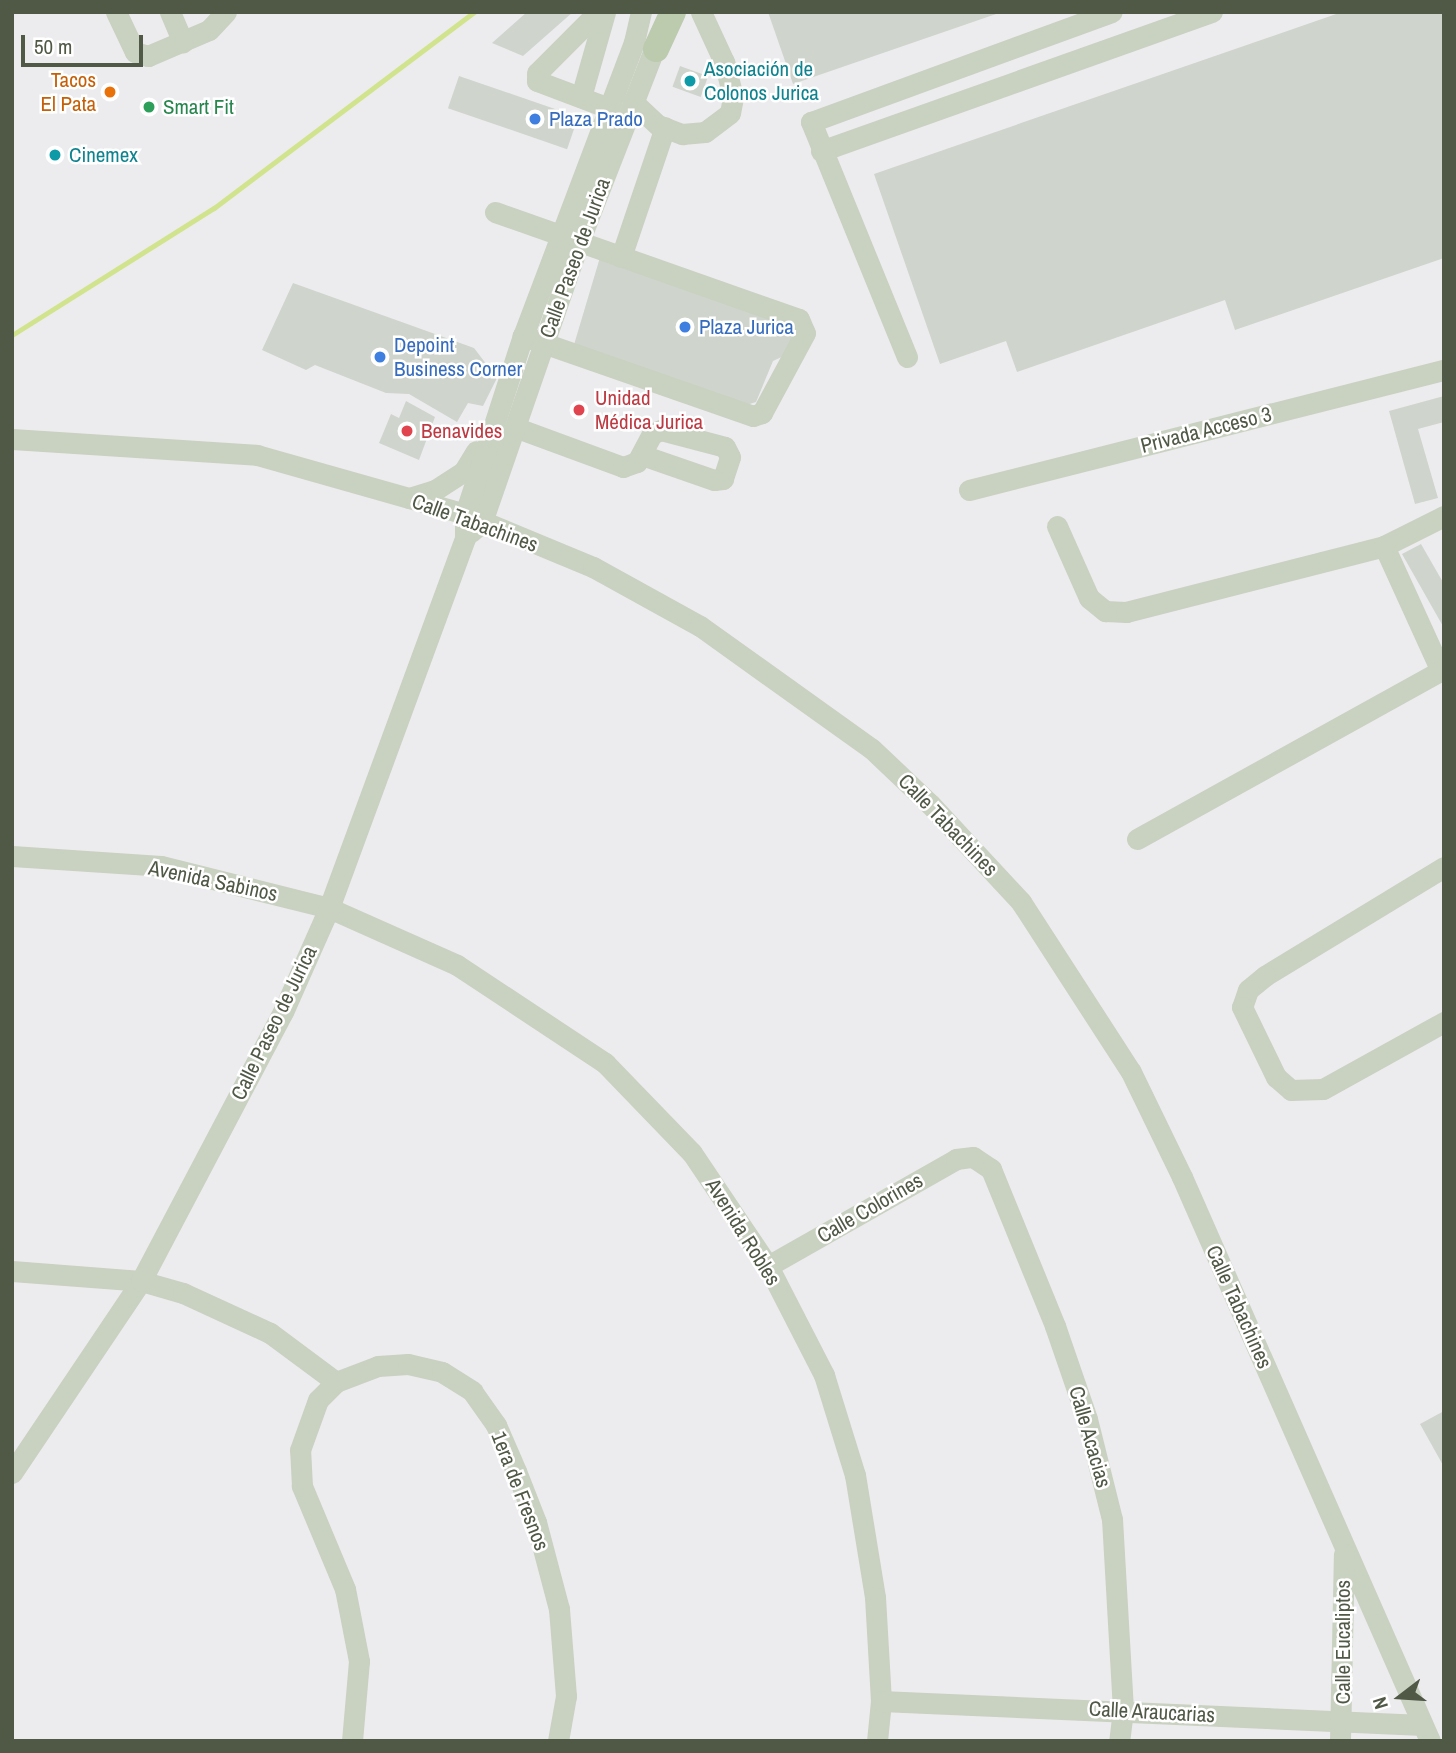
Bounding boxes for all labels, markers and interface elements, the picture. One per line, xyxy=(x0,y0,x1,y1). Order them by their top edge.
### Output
scale bar xyxy=(24,21,147,65)
text: 50 m xyxy=(34,32,72,61)
place label: Asociación de Colonos Jurica xyxy=(704,56,819,106)
place label: Tacos El Pata xyxy=(40,67,96,117)
marker: Asociación de Colonos Jurica xyxy=(682,73,698,89)
marker: Tacos El Pata xyxy=(102,84,118,100)
place label: Smart Fit xyxy=(163,94,234,120)
marker: Smart Fit xyxy=(141,99,157,115)
place label: Plaza Prado xyxy=(549,106,643,132)
marker: Plaza Prado xyxy=(527,111,543,127)
place label: Cinemex xyxy=(69,142,138,168)
marker: Cinemex xyxy=(47,147,63,163)
street label: Calle Paseo de Jurica xyxy=(534,175,616,341)
place label: Plaza Jurica xyxy=(699,314,794,340)
marker: Plaza Jurica xyxy=(677,319,693,335)
place label: Depoint Business Corner xyxy=(394,332,522,382)
marker: Depoint Business Corner xyxy=(372,349,388,365)
place label: Unidad Médica Jurica xyxy=(595,385,703,435)
marker: Unidad Médica Jurica xyxy=(569,400,589,420)
street label: Privada Acceso 3 xyxy=(1137,401,1275,459)
place label: Benavides xyxy=(421,418,502,444)
marker: Benavides xyxy=(399,423,415,439)
street label: Calle Tabachines xyxy=(408,489,542,557)
street label: Calle Tabachines xyxy=(893,769,1003,881)
street label: Avenida Sabinos xyxy=(146,855,280,907)
street label: Calle Paseo de Jurica xyxy=(226,942,322,1104)
street label: Calle Colorines xyxy=(813,1168,927,1248)
street label: Avenida Robles xyxy=(700,1174,786,1290)
street label: Calle Tabachines xyxy=(1201,1241,1277,1373)
street label: Calle Acacias xyxy=(1063,1383,1117,1491)
street label: 1era de Fresnos xyxy=(486,1428,554,1554)
street label: Calle Eucaliptos xyxy=(1330,1580,1356,1704)
north arrow xyxy=(1365,1662,1435,1732)
text: N xyxy=(1366,1694,1394,1712)
street label: Calle Araucarias xyxy=(1088,1696,1216,1728)

